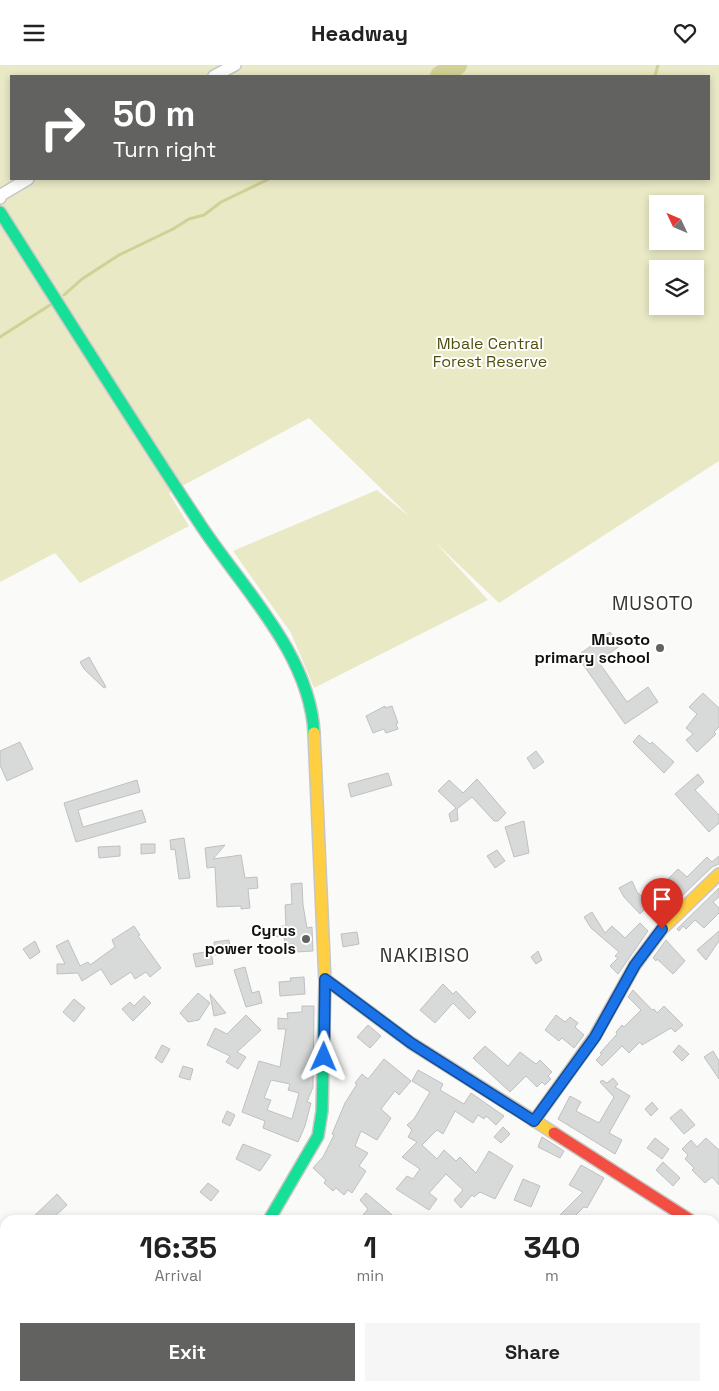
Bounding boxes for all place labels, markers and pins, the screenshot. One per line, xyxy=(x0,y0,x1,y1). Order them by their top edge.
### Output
place label: Musoto primary school xyxy=(535,629,650,668)
marker: Musoto primary school xyxy=(654,642,666,654)
pin xyxy=(641,878,683,929)
place label: Cyrus power tools xyxy=(205,920,296,959)
marker: Cyrus power tools xyxy=(300,933,312,945)

